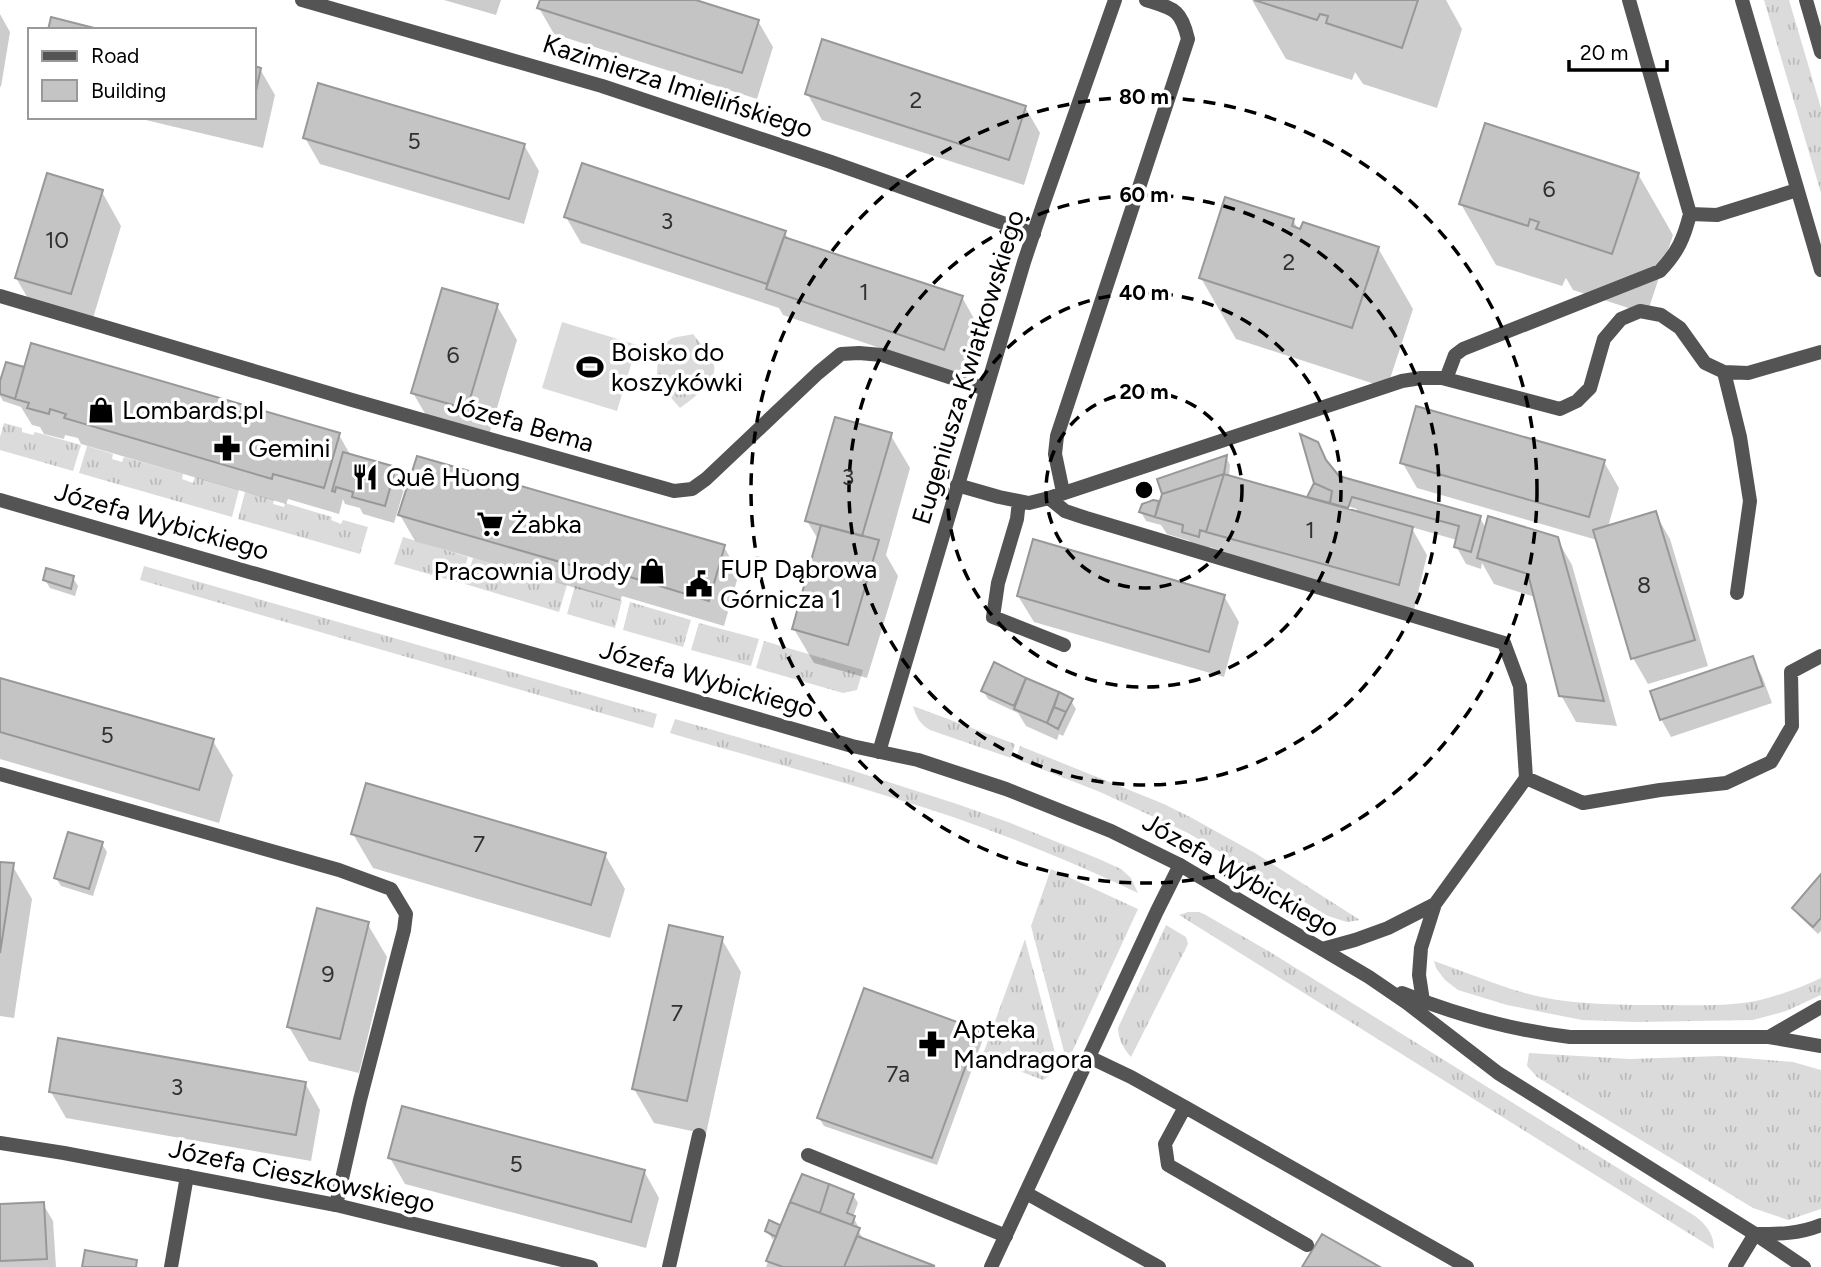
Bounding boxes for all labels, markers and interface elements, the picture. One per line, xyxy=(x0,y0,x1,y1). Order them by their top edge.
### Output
street label: Kazimierza Imielińskiego xyxy=(539,27,817,145)
legend xyxy=(28,28,256,119)
scale bar xyxy=(1569,28,1667,72)
text: 20 m xyxy=(1580,40,1628,65)
text: Road xyxy=(91,43,139,68)
text: Building xyxy=(91,78,166,103)
text: 80 m xyxy=(1119,84,1169,109)
house number: 2 xyxy=(910,86,922,114)
house number: 5 xyxy=(407,127,421,155)
house number: 6 xyxy=(1542,175,1556,203)
text: 60 m xyxy=(1119,182,1169,207)
street label: Eugeniusza Kwiatkowskiego xyxy=(905,206,1031,528)
house number: 3 xyxy=(661,207,673,235)
house number: 10 xyxy=(45,226,69,254)
house number: 2 xyxy=(1283,248,1295,276)
house number: 1 xyxy=(859,278,869,306)
text: 40 m xyxy=(1119,280,1169,305)
place label: Boisko do koszykówki xyxy=(611,336,743,398)
house number: 6 xyxy=(446,341,460,369)
sports icon: Boisko do koszykówki xyxy=(575,352,605,382)
text: 20 m xyxy=(1119,379,1169,404)
street label: Józefa Bema xyxy=(444,387,598,459)
place label: Lombards.pl xyxy=(122,394,264,426)
shop icon: Lombards.pl xyxy=(86,395,116,425)
place label: Gemini xyxy=(248,432,331,464)
pharmacy icon: Gemini xyxy=(212,433,242,463)
place label: Quê Huong xyxy=(386,461,520,493)
restaurant icon: Quê Huong xyxy=(350,462,380,492)
house number: 3 xyxy=(842,463,854,491)
street label: Józefa Wybickiego xyxy=(51,475,273,567)
centre of rings xyxy=(1132,478,1156,502)
place label: Żabka xyxy=(511,508,582,540)
supermarket icon: Żabka xyxy=(475,509,505,539)
house number: 1 xyxy=(1305,516,1315,544)
place label: FUP Dąbrowa Górnicza 1 xyxy=(720,553,877,615)
place label: Pracownia Urody xyxy=(433,555,631,587)
shop icon: Pracownia Urody xyxy=(637,556,667,586)
public building icon: FUP Dąbrowa Górnicza 1 xyxy=(684,569,714,599)
house number: 8 xyxy=(1637,571,1651,599)
street label: Józefa Wybickiego xyxy=(596,633,818,725)
house number: 5 xyxy=(100,721,114,749)
street label: Józefa Wybickiego xyxy=(1137,806,1345,944)
house number: 7 xyxy=(473,830,485,858)
house number: 9 xyxy=(321,960,335,988)
house number: 7 xyxy=(671,999,683,1027)
place label: Apteka Mandragora xyxy=(953,1013,1092,1075)
pharmacy icon: Apteka Mandragora xyxy=(917,1029,947,1059)
house number: 7a xyxy=(886,1060,910,1088)
house number: 3 xyxy=(171,1073,183,1101)
street label: Józefa Cieszkowskiego xyxy=(166,1132,438,1220)
house number: 5 xyxy=(509,1150,523,1178)

